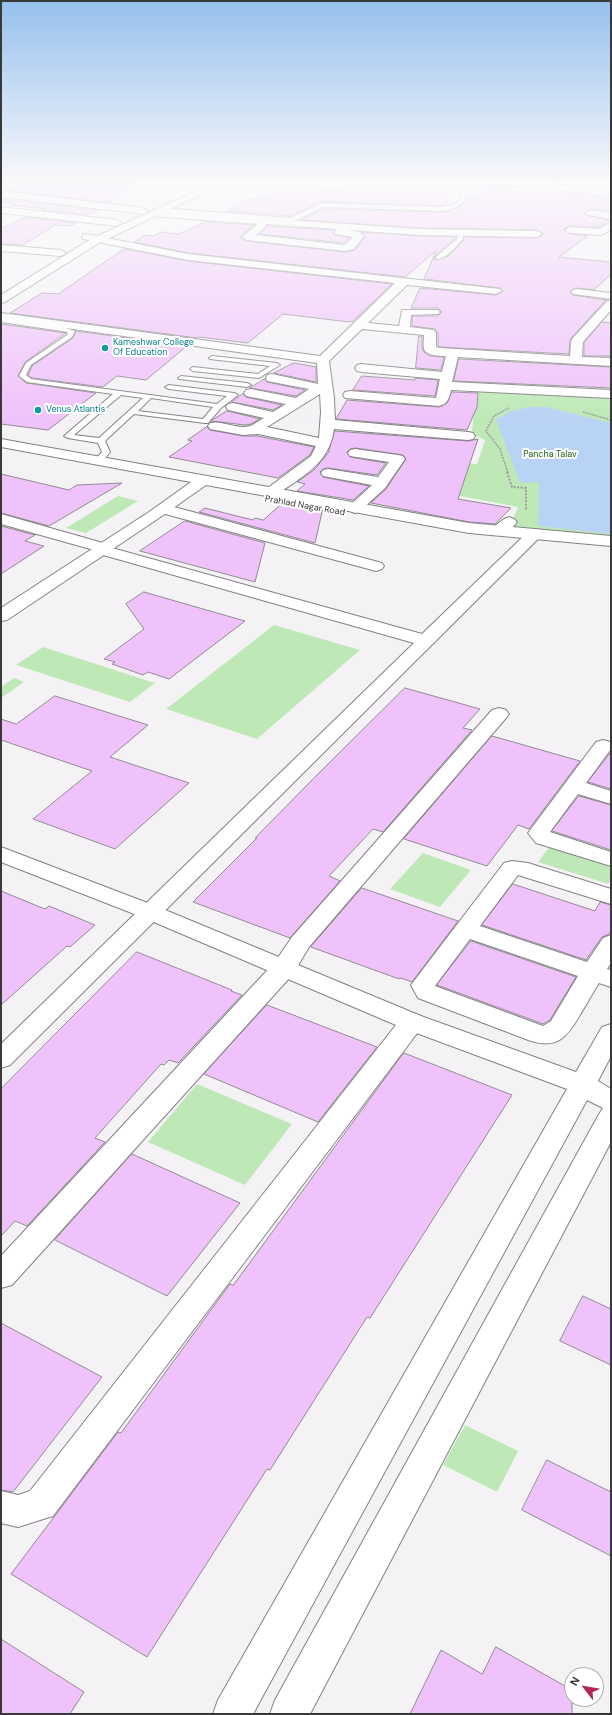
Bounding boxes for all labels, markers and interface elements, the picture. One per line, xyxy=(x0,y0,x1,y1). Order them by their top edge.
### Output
place label: Kameshwar College Of Education xyxy=(113,338,194,359)
marker: Kameshwar College Of Education xyxy=(100,343,110,353)
marker: Venus Atlantis xyxy=(33,405,43,415)
place label: Venus Atlantis xyxy=(46,405,105,415)
park label: Pancha Talav xyxy=(523,450,577,460)
street label: Prahlad Nagar Road xyxy=(264,494,346,518)
north arrow xyxy=(564,1667,604,1707)
text: N xyxy=(567,1674,583,1688)

